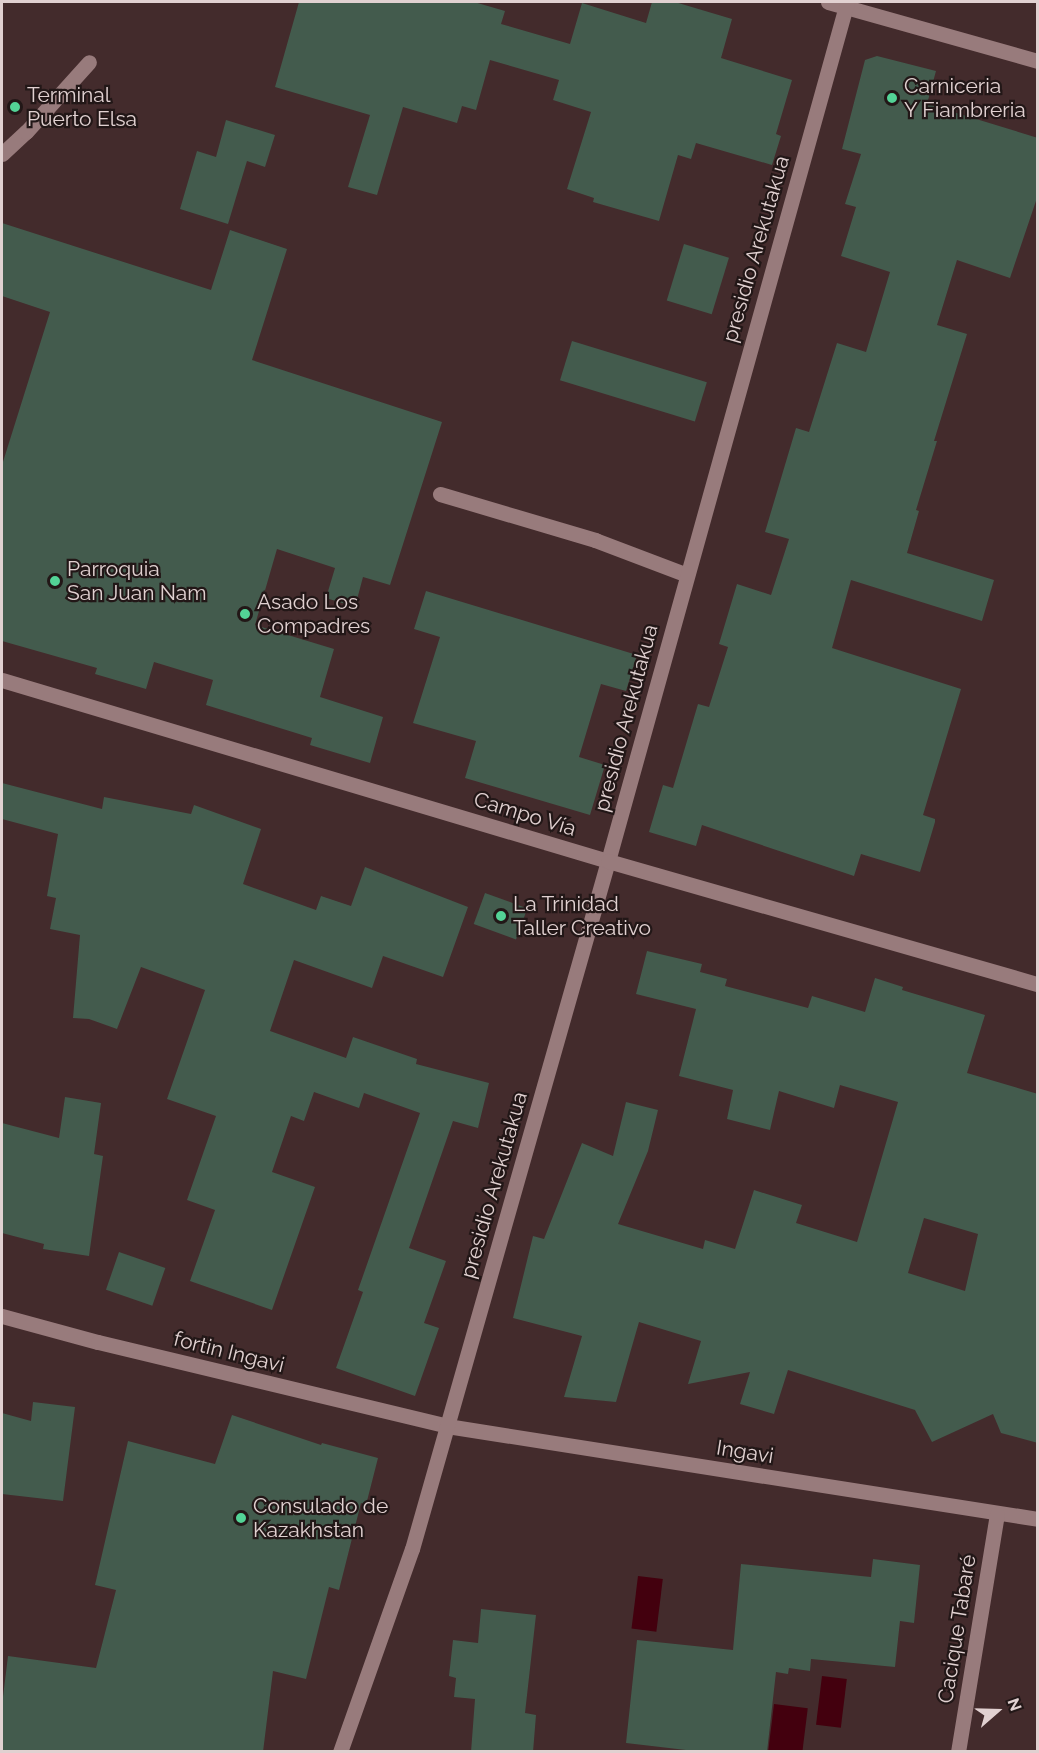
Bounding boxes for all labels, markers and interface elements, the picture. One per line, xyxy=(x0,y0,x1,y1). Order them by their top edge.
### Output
place label: Carniceria Y Fiambreria xyxy=(904,73,1026,123)
place label: Terminal Puerto Elsa xyxy=(27,82,137,132)
marker: Carniceria Y Fiambreria xyxy=(885,91,899,105)
marker: Terminal Puerto Elsa xyxy=(8,100,22,114)
street label: presidio Arekutakua xyxy=(717,153,795,345)
place label: Parroquia San Juan Nam xyxy=(67,556,207,606)
marker: Parroquia San Juan Nam xyxy=(48,574,62,588)
place label: Asado Los Compadres xyxy=(257,589,370,639)
marker: Asado Los Compadres xyxy=(238,607,252,621)
street label: presidio Arekutakua xyxy=(589,621,663,815)
street label: Campo Vía xyxy=(471,786,579,842)
place label: La Trinidad Taller Creativo xyxy=(513,891,652,941)
marker: La Trinidad Taller Creativo xyxy=(494,909,508,923)
street label: presidio Arekutakua xyxy=(455,1089,533,1281)
street label: fortin Ingavi xyxy=(171,1326,287,1378)
street label: Ingavi xyxy=(715,1435,775,1469)
place label: Consulado de Kazakhstan xyxy=(253,1493,388,1543)
marker: Consulado de Kazakhstan xyxy=(234,1511,248,1525)
street label: Cacique Tabaré xyxy=(933,1553,981,1705)
north arrow xyxy=(967,1681,1027,1741)
text: N xyxy=(1003,1696,1025,1714)

